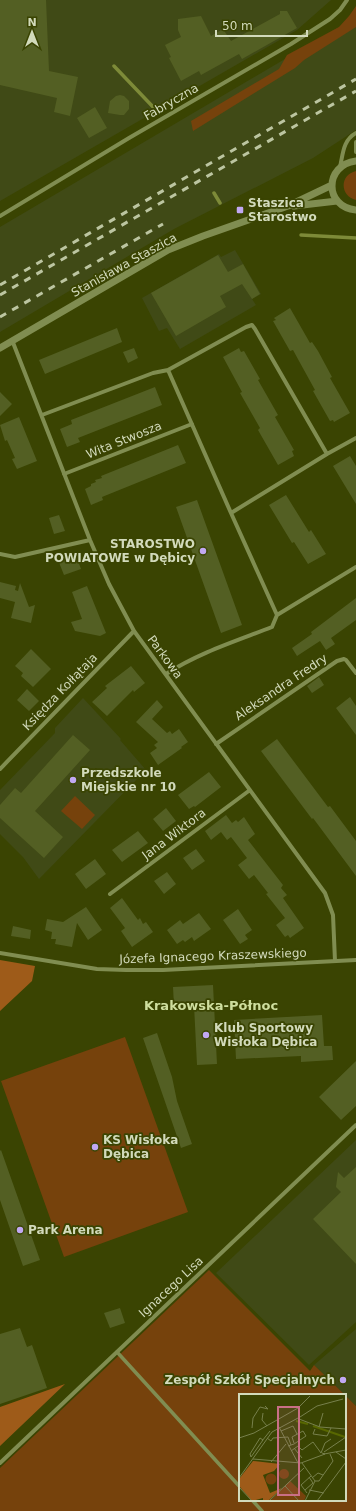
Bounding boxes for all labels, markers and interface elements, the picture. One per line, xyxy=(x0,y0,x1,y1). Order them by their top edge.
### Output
north arrow xyxy=(12,12,52,52)
scale bar xyxy=(216,12,307,38)
text: N xyxy=(27,16,37,29)
text: 50 m xyxy=(222,19,253,33)
street label: Fabryczna xyxy=(141,81,201,123)
place label: Staszica Starostwo xyxy=(248,196,317,224)
marker: Staszica Starostwo xyxy=(235,205,245,215)
street label: Stanisława Staszica xyxy=(69,230,179,300)
street label: Wita Stwosza xyxy=(84,418,164,462)
place label: STAROSTWO POWIATOWE w Dębicy xyxy=(45,537,195,565)
marker: STAROSTWO POWIATOWE w Dębicy xyxy=(198,546,208,556)
street label: Parkowa xyxy=(145,633,185,681)
street label: Księdza Kołłątaja xyxy=(20,651,100,733)
street label: Aleksandra Fredry xyxy=(232,651,330,723)
place label: Przedszkole Miejskie nr 10 xyxy=(81,766,176,794)
marker: Przedszkole Miejskie nr 10 xyxy=(68,775,78,785)
street label: Jana Wiktora xyxy=(139,806,209,863)
street label: Józefa Ignacego Kraszewskiego xyxy=(118,946,307,966)
district label: Krakowska-Północ xyxy=(144,998,278,1013)
place label: Klub Sportowy Wisłoka Dębica xyxy=(214,1021,317,1049)
marker: Klub Sportowy Wisłoka Dębica xyxy=(201,1030,211,1040)
place label: KS Wisłoka Dębica xyxy=(103,1133,178,1161)
marker: KS Wisłoka Dębica xyxy=(90,1142,100,1152)
place label: Park Arena xyxy=(28,1223,103,1237)
marker: Park Arena xyxy=(15,1225,25,1235)
street label: Ignacego Lisa xyxy=(136,1254,206,1320)
place label: Zespół Szkół Specjalnych xyxy=(165,1373,335,1387)
marker: Zespół Szkół Specjalnych xyxy=(338,1375,348,1385)
inset map xyxy=(239,1394,346,1501)

